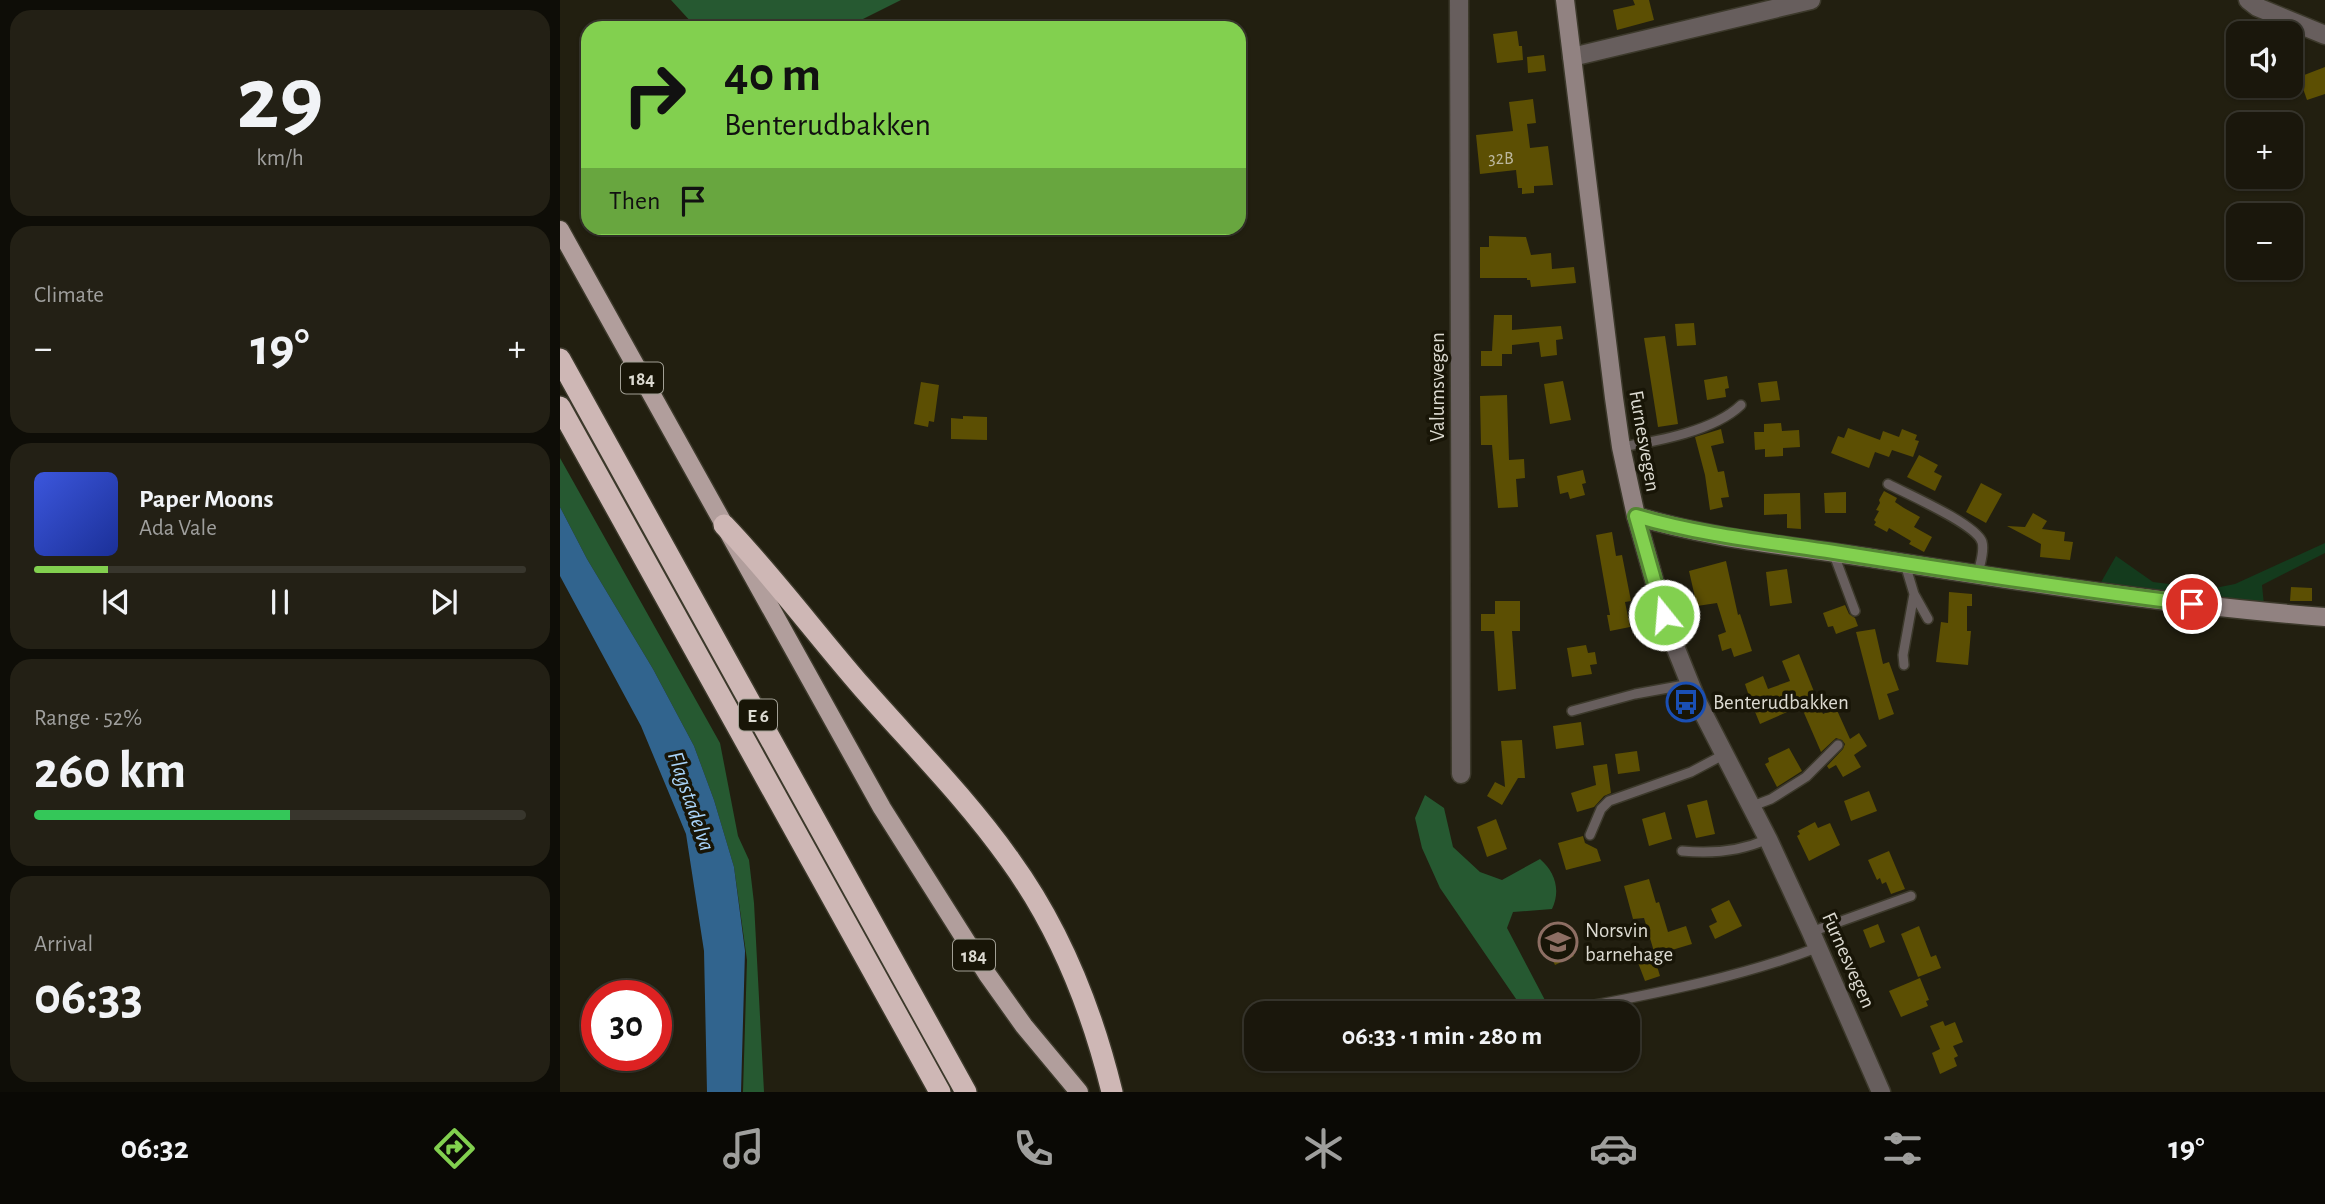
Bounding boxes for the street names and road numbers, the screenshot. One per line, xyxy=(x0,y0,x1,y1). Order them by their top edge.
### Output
street label: Valumsvegen xyxy=(1427,332,1448,442)
road number: 184 xyxy=(621,362,663,394)
street label: Furnesvegen xyxy=(1625,389,1664,493)
road number: E 6 xyxy=(739,700,777,730)
street label: Furnesvegen xyxy=(1818,909,1879,1011)
road number: 184 xyxy=(953,939,995,970)

